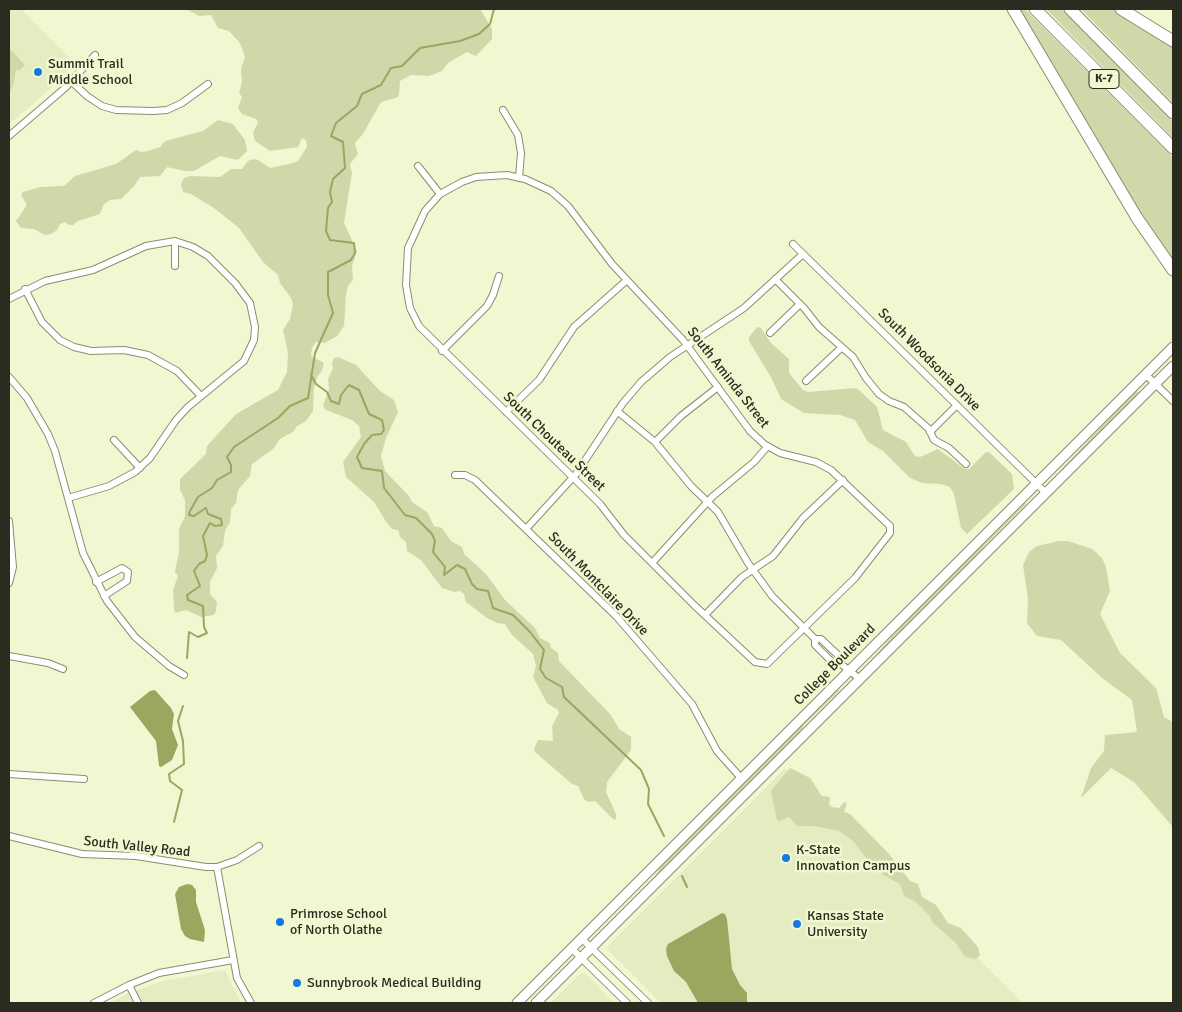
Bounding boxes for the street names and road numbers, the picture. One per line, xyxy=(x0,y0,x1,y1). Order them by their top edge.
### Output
road number: K-7 xyxy=(1089,70,1119,88)
street label: South Woodsonia Drive xyxy=(874,305,984,415)
street label: South Aminda Street xyxy=(683,324,773,432)
street label: South Chouteau Street xyxy=(499,389,609,495)
street label: South Montclaire Drive xyxy=(544,529,652,639)
street label: College Boulevard xyxy=(791,621,879,709)
street label: South Valley Road xyxy=(83,833,191,861)

